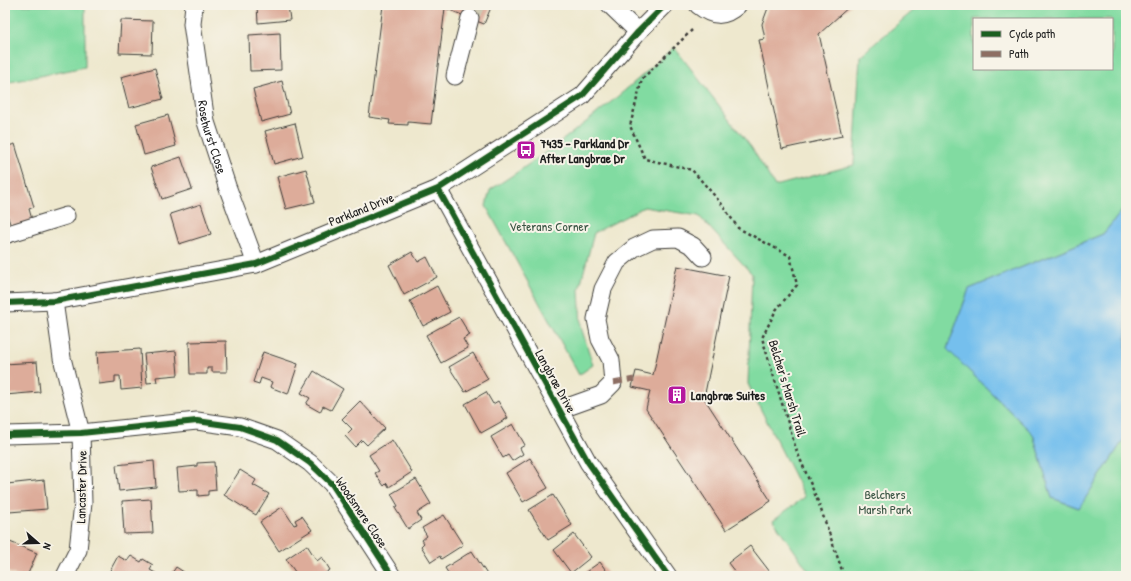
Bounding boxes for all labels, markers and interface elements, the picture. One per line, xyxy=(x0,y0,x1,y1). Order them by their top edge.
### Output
legend xyxy=(973,18,1113,70)
text: Cycle path xyxy=(1009,25,1055,42)
text: Path xyxy=(1009,45,1029,62)
street label: Rosehurst Close xyxy=(194,99,231,176)
place label: 7435 - Parkland Dr After Langbrae Dr xyxy=(539,134,630,168)
bus stop icon: 7435 - Parkland Dr After Langbrae Dr xyxy=(515,139,537,161)
street label: Parkland Drive xyxy=(326,188,396,230)
park label: Veterans Corner xyxy=(509,217,589,235)
street label: Belcher's Marsh Trail xyxy=(765,338,811,439)
street label: Langbrae Drive xyxy=(531,346,581,416)
building icon: Langbrae Suites xyxy=(666,384,688,406)
place label: Langbrae Suites xyxy=(691,386,765,405)
street label: Lancaster Drive xyxy=(71,450,91,524)
street label: Woodsmere Close xyxy=(332,473,392,551)
park label: Belchers Marsh Park xyxy=(858,485,912,518)
north arrow xyxy=(18,523,58,563)
text: N xyxy=(40,541,55,552)

